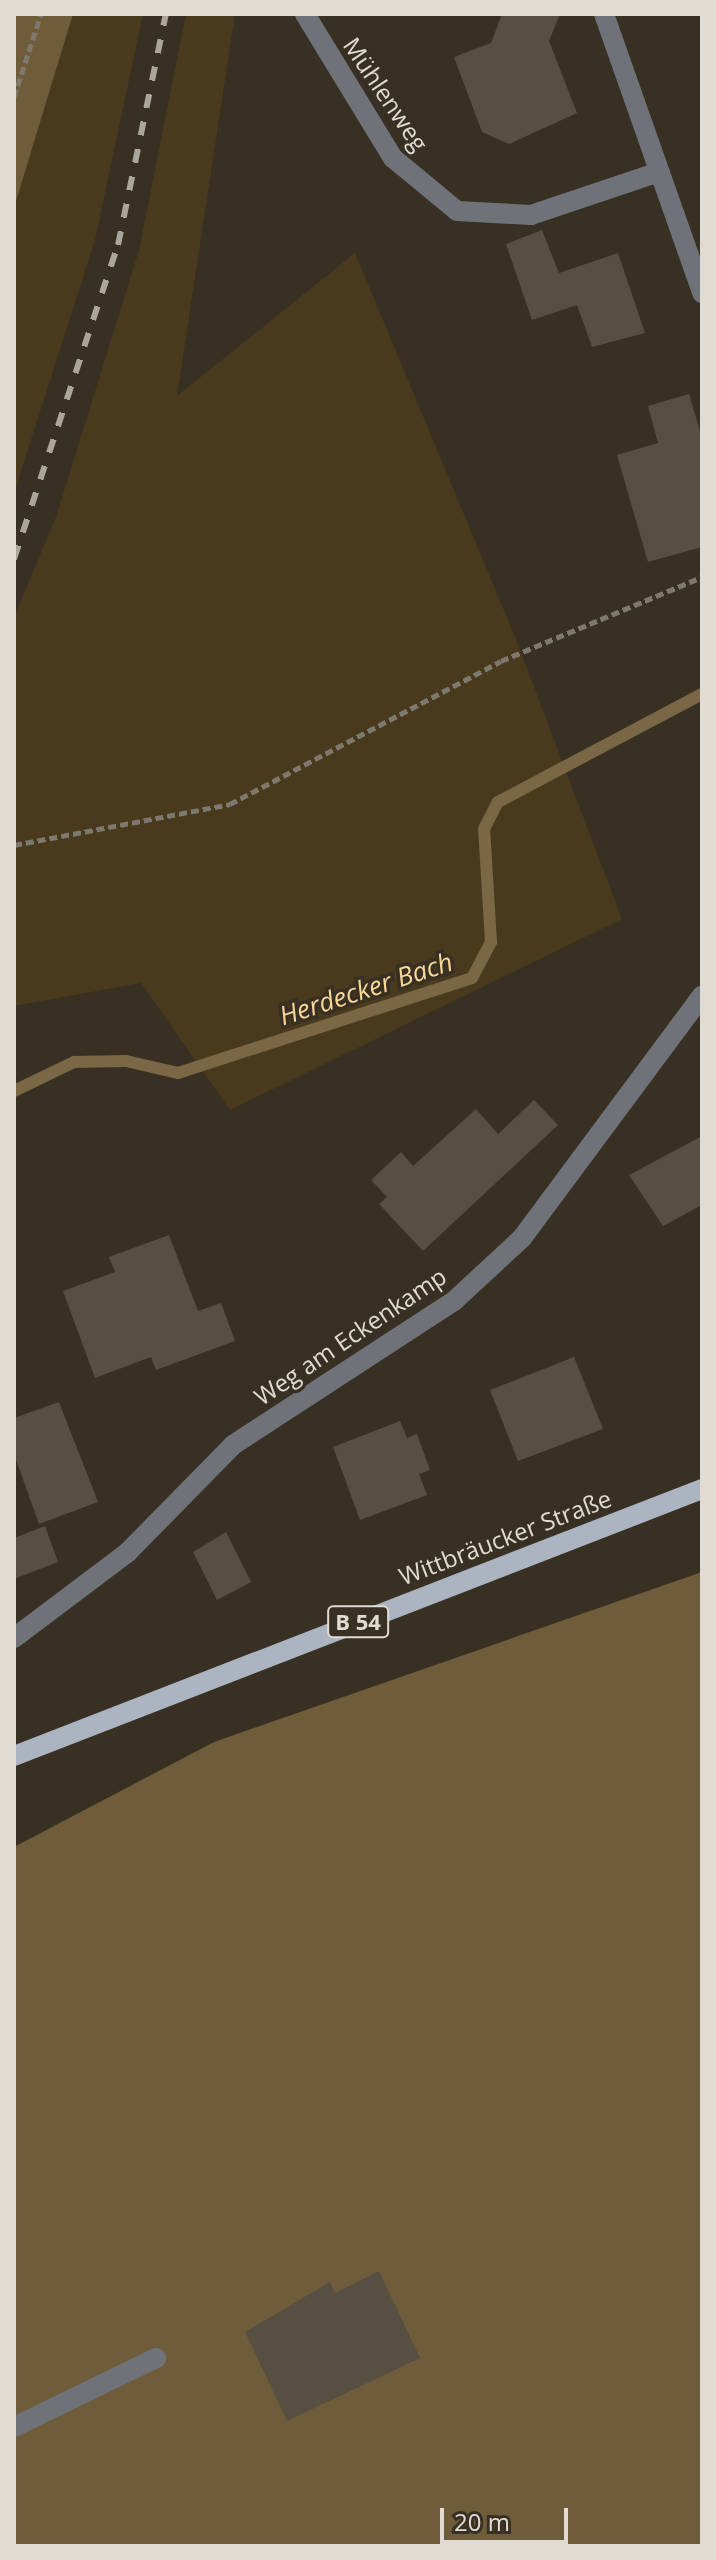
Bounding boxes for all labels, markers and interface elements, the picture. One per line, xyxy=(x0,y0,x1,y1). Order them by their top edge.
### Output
street label: Mühlenweg xyxy=(338,32,434,156)
water label: Herdecker Bach xyxy=(275,946,457,1032)
street label: Weg am Eckenkamp xyxy=(249,1261,451,1411)
street label: Wittbräucker Straße xyxy=(395,1483,615,1591)
road number: B 54 xyxy=(326,1604,390,1640)
scale bar xyxy=(444,2492,572,2542)
text: 20 m xyxy=(454,2505,510,2538)

